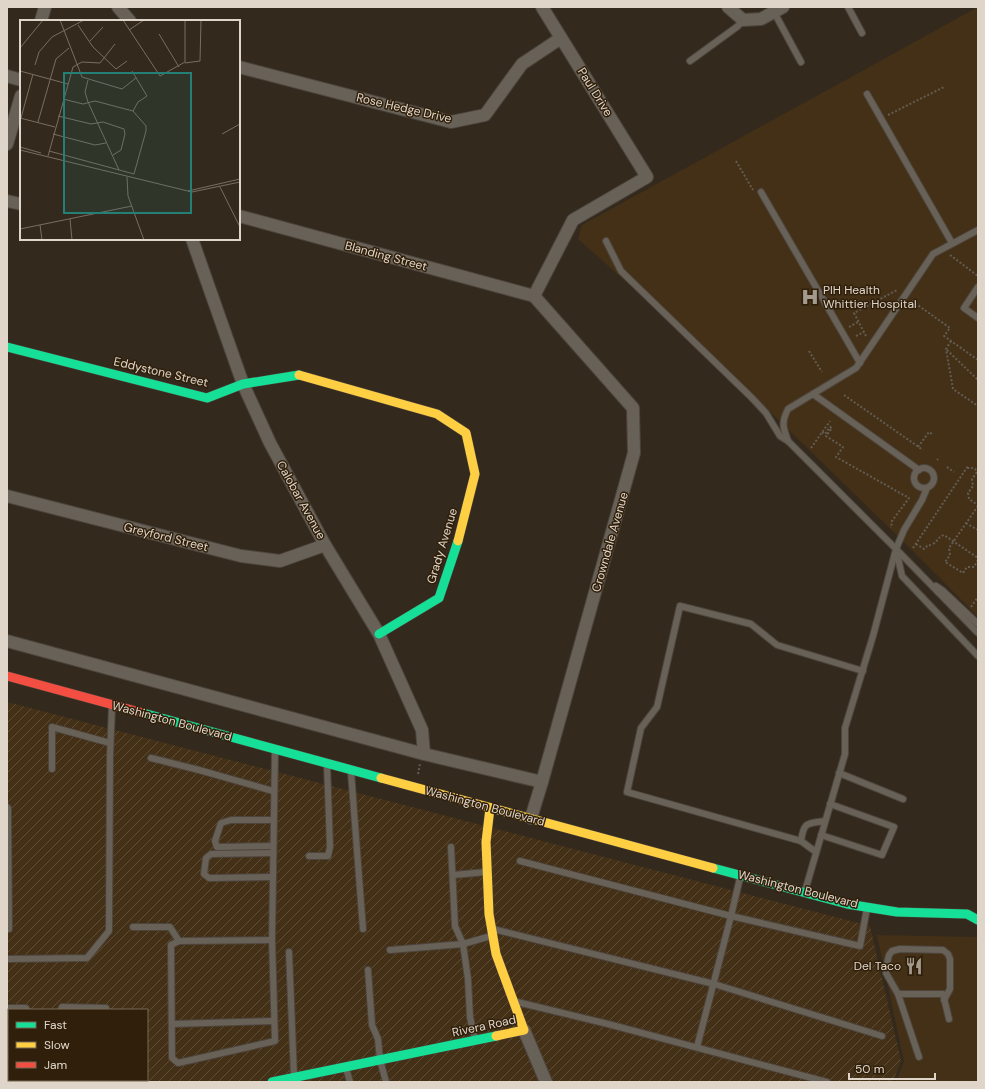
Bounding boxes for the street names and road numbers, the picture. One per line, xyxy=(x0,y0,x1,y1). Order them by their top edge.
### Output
street label: Paul Drive xyxy=(574,65,616,119)
street label: Rose Hedge Drive xyxy=(355,89,453,127)
street label: Blanding Street xyxy=(343,237,429,275)
street label: Eddystone Street xyxy=(112,353,210,391)
street label: Calobar Avenue xyxy=(273,458,329,542)
street label: Crowndale Avenue xyxy=(588,490,632,594)
street label: Grady Avenue xyxy=(423,506,461,586)
street label: Greyford Street xyxy=(122,519,210,555)
street label: Washington Boulevard xyxy=(110,697,234,745)
street label: Washington Boulevard xyxy=(423,782,547,830)
street label: Washington Boulevard xyxy=(736,866,860,912)
street label: Rivera Road xyxy=(451,1011,517,1041)

